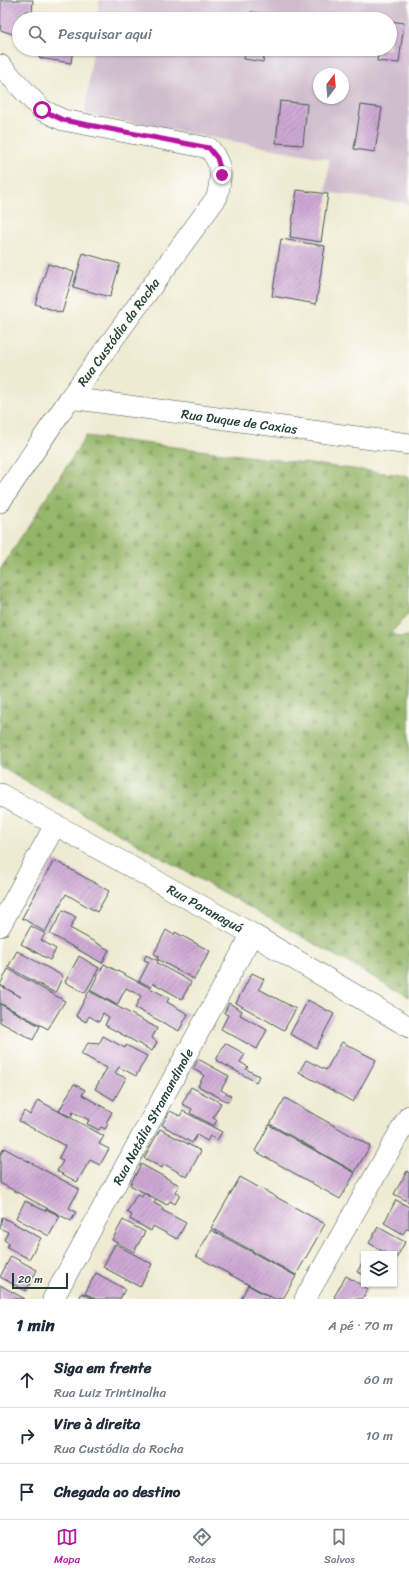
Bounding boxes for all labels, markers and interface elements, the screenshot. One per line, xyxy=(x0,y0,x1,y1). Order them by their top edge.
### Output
search box xyxy=(12,12,397,56)
text: Pesquisar aqui xyxy=(58,21,152,47)
icon: search xyxy=(26,23,48,45)
north arrow xyxy=(313,68,349,104)
route start xyxy=(33,101,51,119)
route end xyxy=(213,166,231,184)
street label: Rua Custódia da Rocha xyxy=(71,273,166,391)
street label: Rua Duque de Caxias xyxy=(180,402,300,441)
street label: Rua Paranaguá xyxy=(163,878,248,939)
street label: Rua Natália Stramandinole xyxy=(106,1044,200,1189)
map controls xyxy=(361,1251,397,1287)
button: layers xyxy=(361,1251,397,1287)
text: 20 m xyxy=(18,1270,43,1289)
scale bar xyxy=(12,1271,68,1290)
text: 1 min xyxy=(16,1310,55,1340)
text: A pé · 70 m xyxy=(328,1314,393,1337)
text: Siga em frente xyxy=(54,1355,151,1381)
text: 60 m xyxy=(364,1368,393,1391)
icon: ahead xyxy=(16,1369,38,1391)
text: Rua Luiz Trintinalha xyxy=(54,1381,166,1404)
text: Vire à direita xyxy=(54,1411,140,1437)
text: 10 m xyxy=(366,1424,393,1447)
icon: right xyxy=(16,1425,38,1447)
text: Rua Custódia da Rocha xyxy=(54,1437,184,1460)
text: Chegada ao destino xyxy=(54,1479,180,1505)
icon: arrive xyxy=(16,1481,38,1503)
tab: Mapa xyxy=(54,1526,80,1569)
tab: Rotas xyxy=(188,1526,216,1569)
tab: Salvos xyxy=(324,1526,355,1569)

